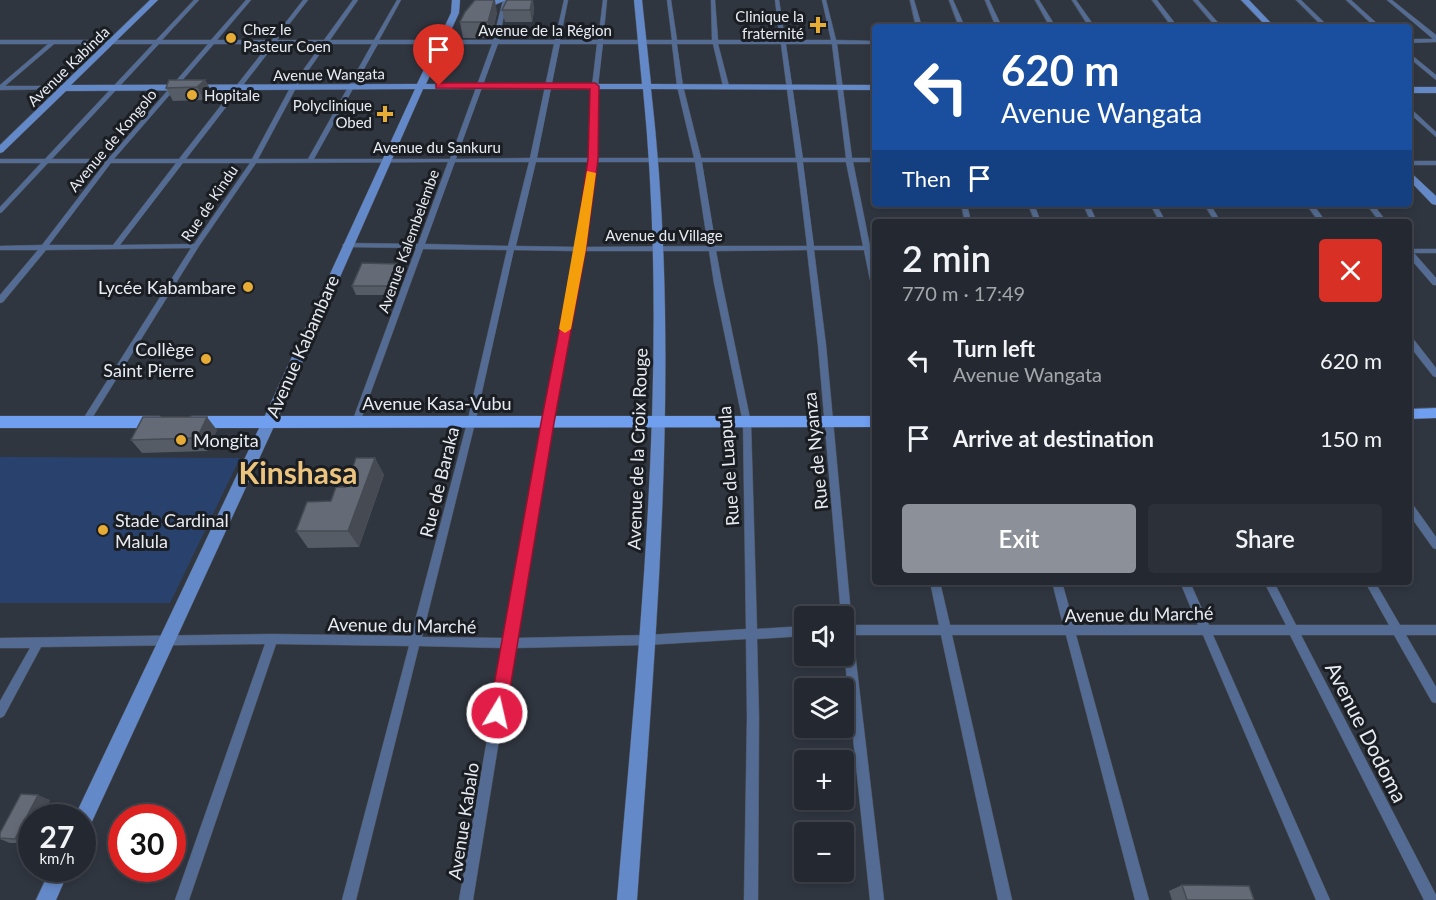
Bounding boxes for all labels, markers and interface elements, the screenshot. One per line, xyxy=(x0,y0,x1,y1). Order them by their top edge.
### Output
place label: Clinique la fraternité xyxy=(735,7,804,42)
marker: Clinique la fraternité xyxy=(809,16,827,34)
place label: Chez le Pasteur Coen xyxy=(243,20,331,55)
street label: Avenue de la Région xyxy=(478,21,612,39)
street label: Avenue Kabinda xyxy=(23,22,113,110)
pin xyxy=(413,24,464,86)
marker: Chez le Pasteur Coen xyxy=(224,31,238,45)
icon: arrive xyxy=(422,33,455,66)
text: 620 m xyxy=(1001,45,1119,95)
icon: left xyxy=(902,48,980,126)
street label: Avenue Wangata xyxy=(273,64,385,84)
street label: Avenue de Kongolo xyxy=(64,85,160,195)
place label: Hopitale xyxy=(204,86,260,104)
marker: Hopitale xyxy=(185,88,199,102)
place label: Polyclinique Obed xyxy=(293,96,372,131)
text: Avenue Wangata xyxy=(1001,96,1202,129)
marker: Polyclinique Obed xyxy=(376,105,394,123)
street label: Avenue du Sankuru xyxy=(373,138,501,156)
street label: Rue de Kindu xyxy=(177,161,241,245)
icon: arrive xyxy=(963,162,996,195)
text: Then xyxy=(902,165,951,192)
street label: Avenue Kalembelembe xyxy=(374,167,442,315)
street label: Avenue du Village xyxy=(605,226,723,244)
text: 2 min xyxy=(902,236,991,280)
button: close xyxy=(1319,239,1382,302)
street label: Avenue Kabambare xyxy=(261,271,343,421)
place label: Lycée Kabambare xyxy=(98,276,236,298)
marker: Lycée Kabambare xyxy=(241,280,255,294)
text: 770 m · 17:49 xyxy=(902,281,1025,305)
text: Turn left xyxy=(953,335,1035,362)
place label: Collège Saint Pierre xyxy=(103,338,194,381)
icon: left xyxy=(902,344,935,377)
text: 620 m xyxy=(1320,347,1382,374)
street label: Avenue de la Croix Rouge xyxy=(622,348,652,550)
marker: Collège Saint Pierre xyxy=(199,352,213,366)
text: Avenue Wangata xyxy=(953,362,1102,386)
street label: Rue de Nyanza xyxy=(798,391,832,511)
street label: Avenue Kasa-Vubu xyxy=(362,392,512,414)
street label: Rue de Luapula xyxy=(713,405,743,527)
icon: arrive xyxy=(902,422,935,455)
street label: Rue de Baraka xyxy=(415,424,463,540)
text: Arrive at destination xyxy=(953,425,1154,452)
text: 150 m xyxy=(1320,425,1382,452)
place label: Mongita xyxy=(193,429,259,451)
marker: Mongita xyxy=(174,433,188,447)
district label: Kinshasa xyxy=(239,454,357,490)
button: Exit xyxy=(902,504,1136,573)
button: Share xyxy=(1148,504,1382,573)
place label: Stade Cardinal Malula xyxy=(115,509,229,552)
marker: Stade Cardinal Malula xyxy=(96,523,110,537)
street label: Avenue du Marché xyxy=(1064,602,1214,626)
map controls xyxy=(794,606,854,882)
button: sound xyxy=(794,606,854,666)
street label: Avenue du Marché xyxy=(327,613,477,637)
street label: Avenue Dodoma xyxy=(1321,658,1413,806)
button: layers xyxy=(794,678,854,738)
position arrow xyxy=(465,681,529,745)
button: + xyxy=(794,750,854,810)
street label: Avenue Kabalo xyxy=(443,761,483,881)
speed limit sign: 30 xyxy=(108,804,186,882)
text: 27 xyxy=(40,818,74,854)
button: − xyxy=(794,822,854,882)
text: km/h xyxy=(39,849,75,867)

